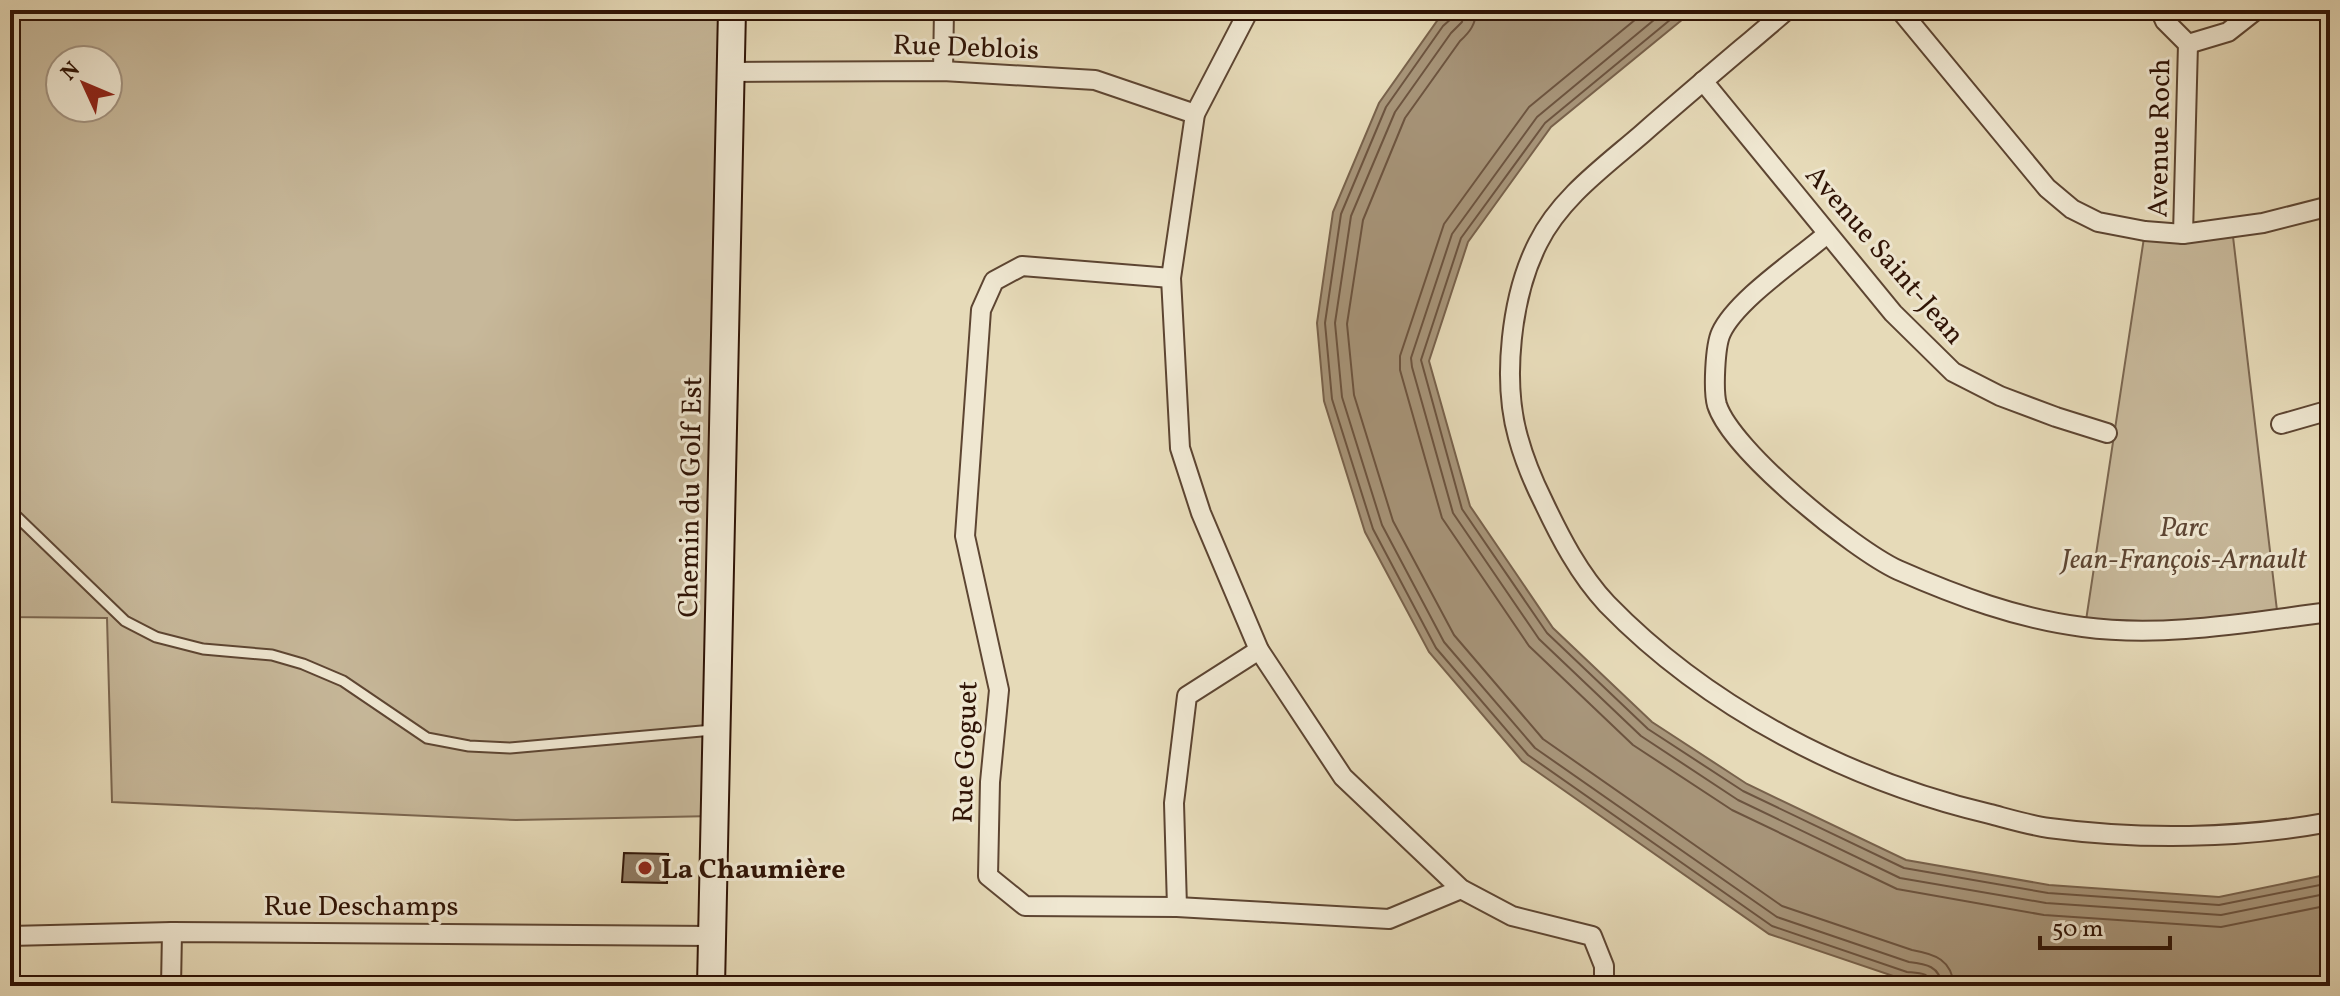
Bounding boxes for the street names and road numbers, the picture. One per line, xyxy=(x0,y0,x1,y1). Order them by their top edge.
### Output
street label: Rue Deblois xyxy=(892,26,1040,71)
street label: Avenue Roch xyxy=(2140,58,2181,218)
street label: Avenue Saint-Jean xyxy=(1795,158,1973,354)
street label: Chemin du Golf Est xyxy=(670,376,713,618)
street label: Rue Goguet xyxy=(945,680,988,824)
street label: Rue Deschamps xyxy=(264,888,458,927)

